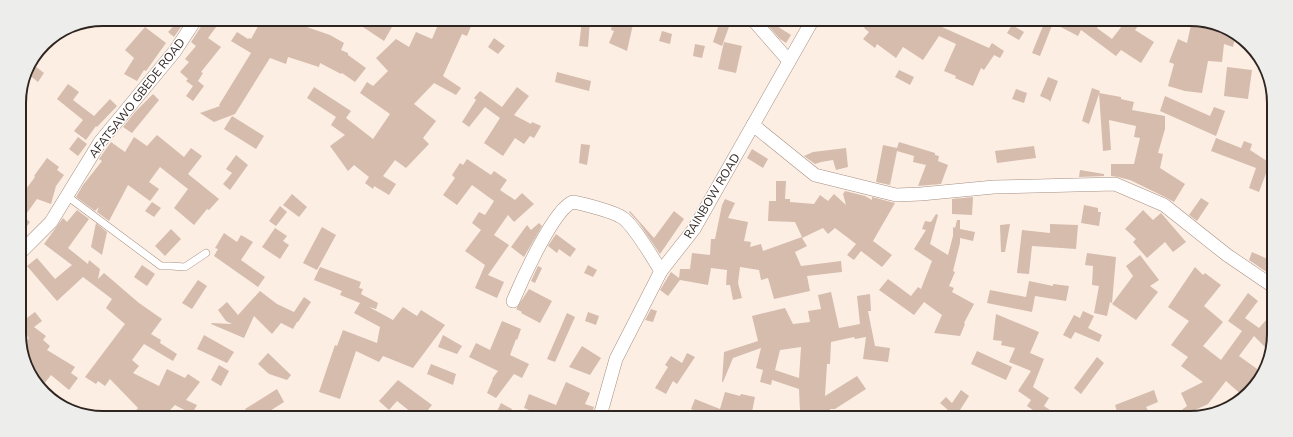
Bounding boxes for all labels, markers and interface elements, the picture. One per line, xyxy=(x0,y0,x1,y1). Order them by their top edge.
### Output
street label: AFATSAWO GBEDE ROAD xyxy=(85,35,189,161)
street label: RAINBOW ROAD xyxy=(680,150,744,242)

